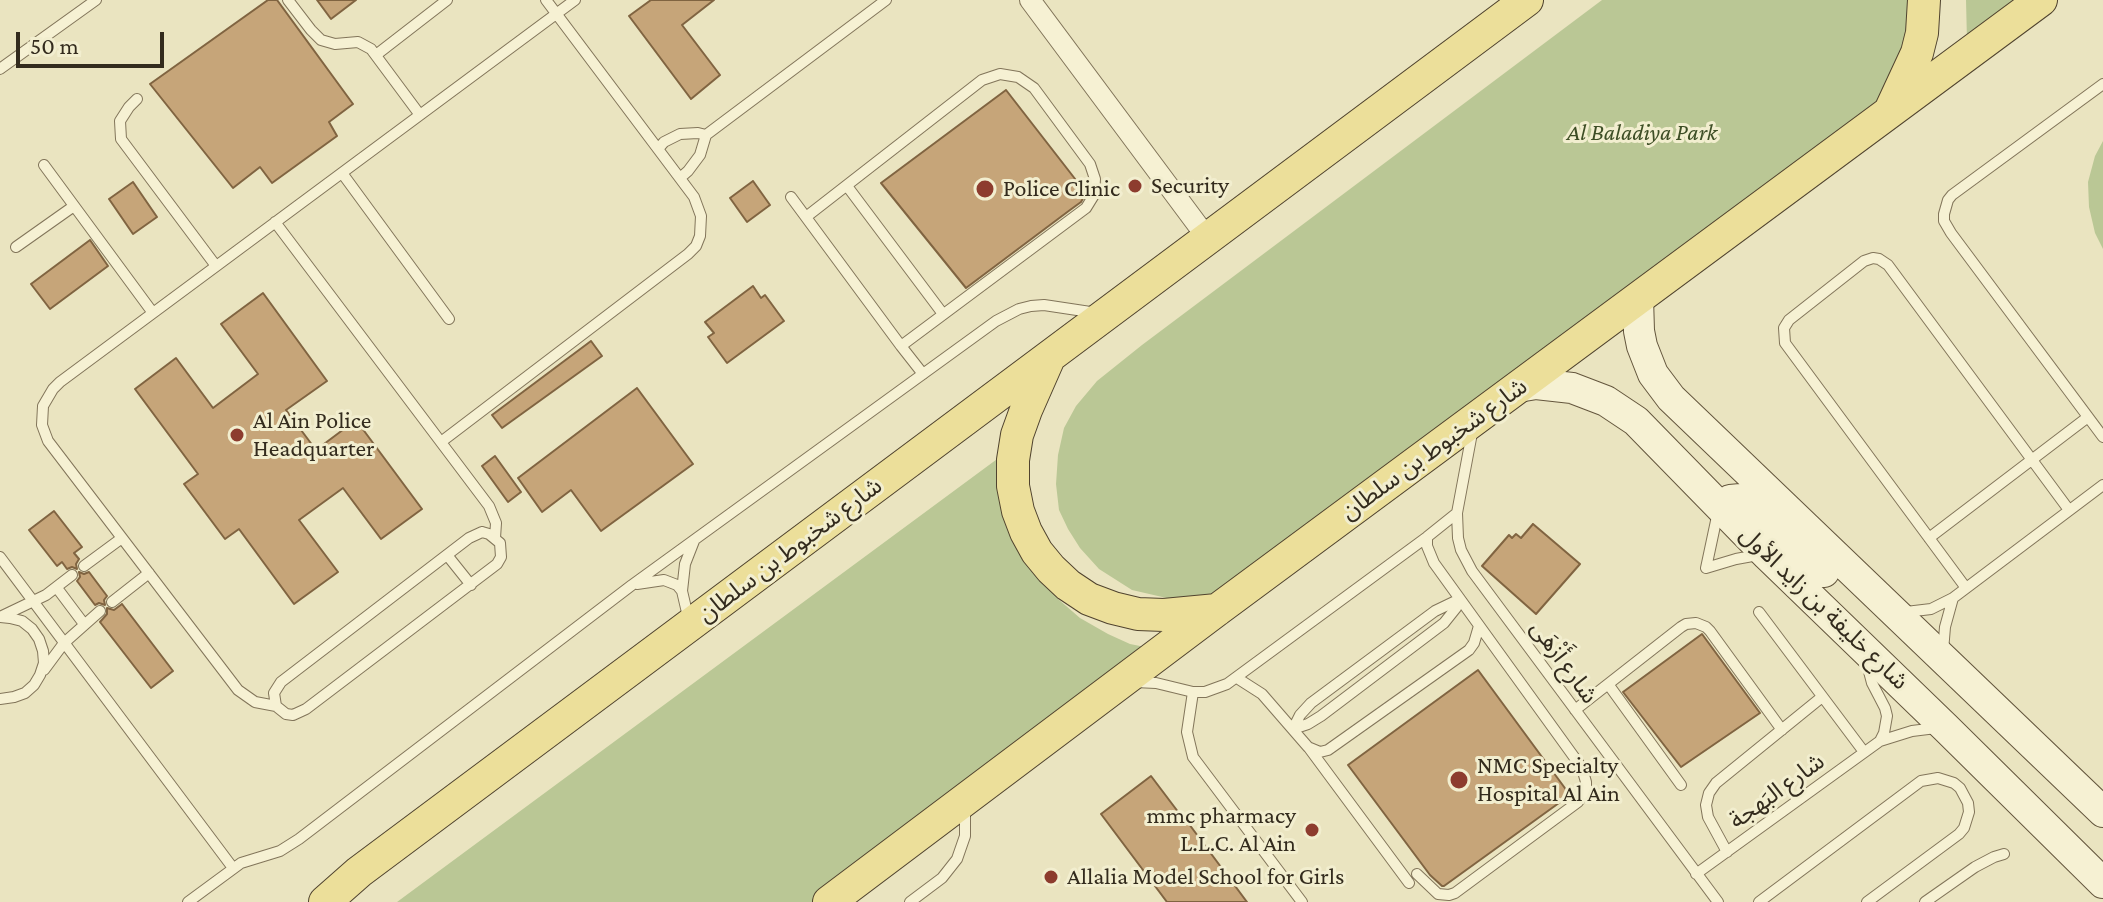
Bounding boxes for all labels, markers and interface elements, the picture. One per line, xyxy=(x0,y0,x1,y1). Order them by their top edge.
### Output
scale bar xyxy=(20,16,168,66)
text: 50 m xyxy=(30,32,79,59)
park label: Al Baladiya Park xyxy=(1567,119,1717,147)
place label: Security xyxy=(1151,172,1229,200)
place label: Police Clinic xyxy=(1003,175,1120,203)
marker: Security xyxy=(1126,177,1144,195)
marker: Police Clinic xyxy=(974,178,996,200)
street label: شارع شخبوط بن سلطان xyxy=(1335,372,1533,526)
place label: Al Ain Police Headquarter xyxy=(253,407,375,463)
marker: Al Ain Police Headquarter xyxy=(228,426,246,444)
street label: شارع شخبوط بن سلطان xyxy=(692,471,888,629)
street label: شارع خليفة بن زايد الأول xyxy=(1734,520,1914,696)
street label: شارع أَزْهَى xyxy=(1524,615,1604,709)
street label: شارع البَهجة xyxy=(1724,747,1830,835)
place label: NMC Specialty Hospital Al Ain xyxy=(1477,752,1620,808)
marker: NMC Specialty Hospital Al Ain xyxy=(1448,769,1470,791)
place label: mmc pharmacy L.L.C. Al Ain xyxy=(1146,802,1296,858)
marker: mmc pharmacy L.L.C. Al Ain xyxy=(1303,821,1321,839)
place label: Allalia Model School for Girls xyxy=(1067,863,1344,891)
marker: Allalia Model School for Girls xyxy=(1042,868,1060,886)

